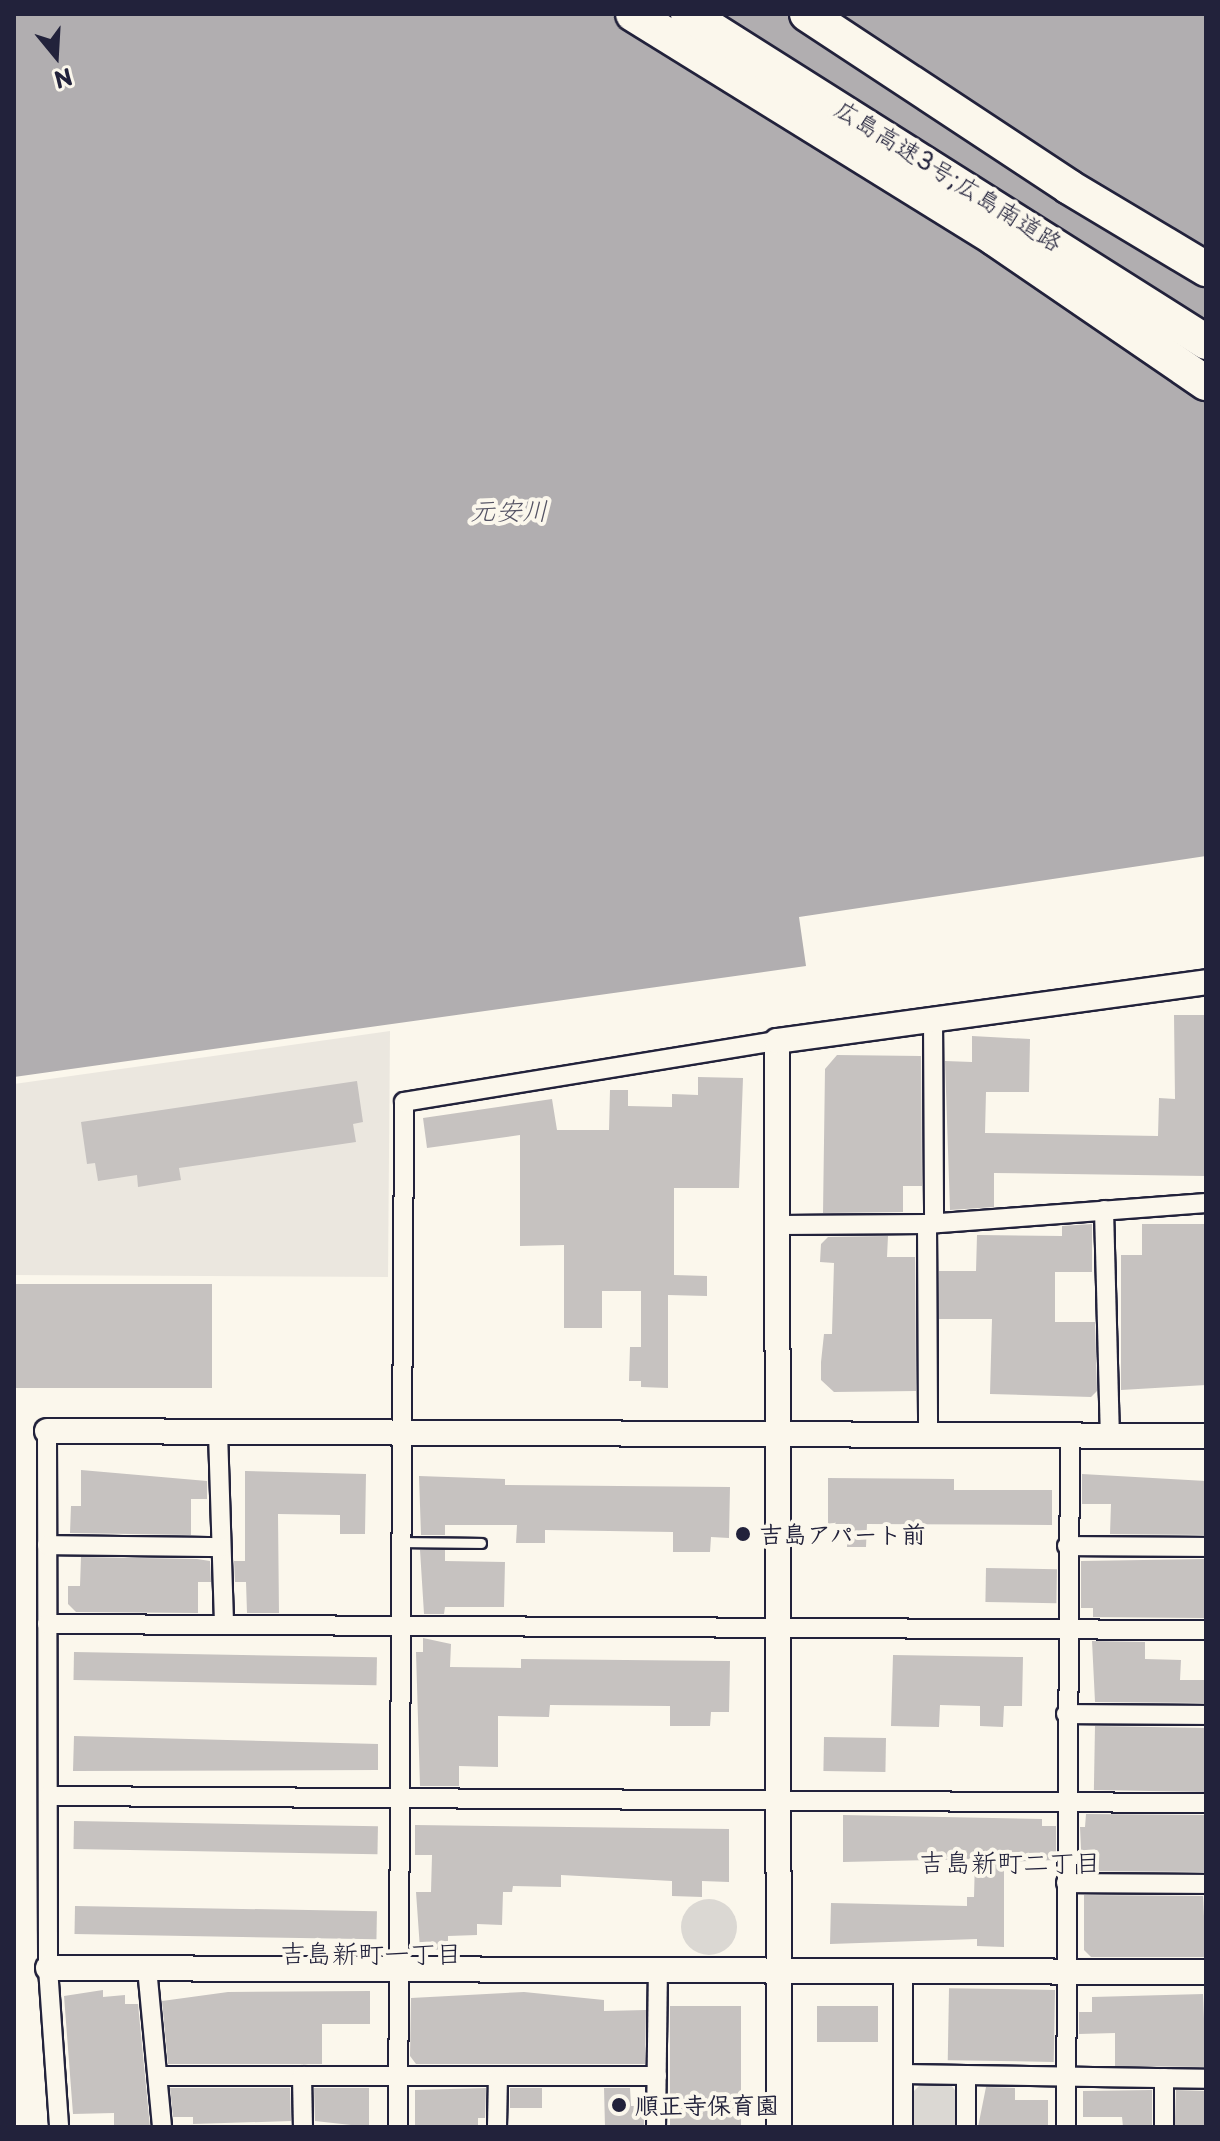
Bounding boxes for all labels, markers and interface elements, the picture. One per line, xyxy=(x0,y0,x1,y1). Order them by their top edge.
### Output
north arrow xyxy=(16,16,96,96)
text: N xyxy=(50,61,77,98)
street label: 広島高速3号;広島南道路 xyxy=(830,93,1068,257)
water label: 元安川 xyxy=(470,494,548,526)
place label: 吉島アパート前 xyxy=(759,1520,927,1548)
marker: 吉島アパート前 xyxy=(734,1525,752,1543)
district label: 吉島新町二丁目 xyxy=(919,1846,1101,1878)
district label: 吉島新町一丁目 xyxy=(280,1937,462,1969)
place label: 順正寺保育園 xyxy=(635,2091,779,2119)
marker: 順正寺保育園 xyxy=(610,2096,628,2114)

